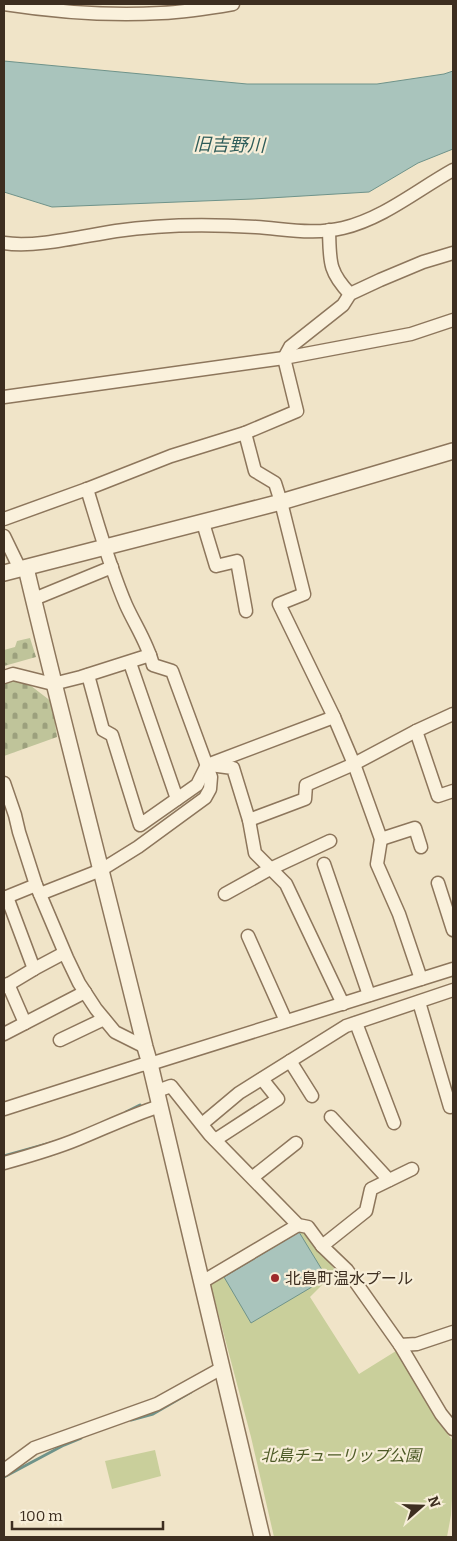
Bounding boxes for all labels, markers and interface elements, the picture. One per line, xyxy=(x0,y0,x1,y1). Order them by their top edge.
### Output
water label: 旧吉野川 xyxy=(193,133,267,157)
place label: 北島町温水プール xyxy=(285,1269,413,1288)
marker: 北島町温水プール xyxy=(269,1272,281,1284)
park label: 北島チューリップ公園 xyxy=(261,1446,423,1465)
north arrow xyxy=(397,1481,447,1531)
text: N xyxy=(424,1494,444,1510)
scale bar xyxy=(12,1498,164,1530)
text: 100 m xyxy=(20,1507,63,1525)

